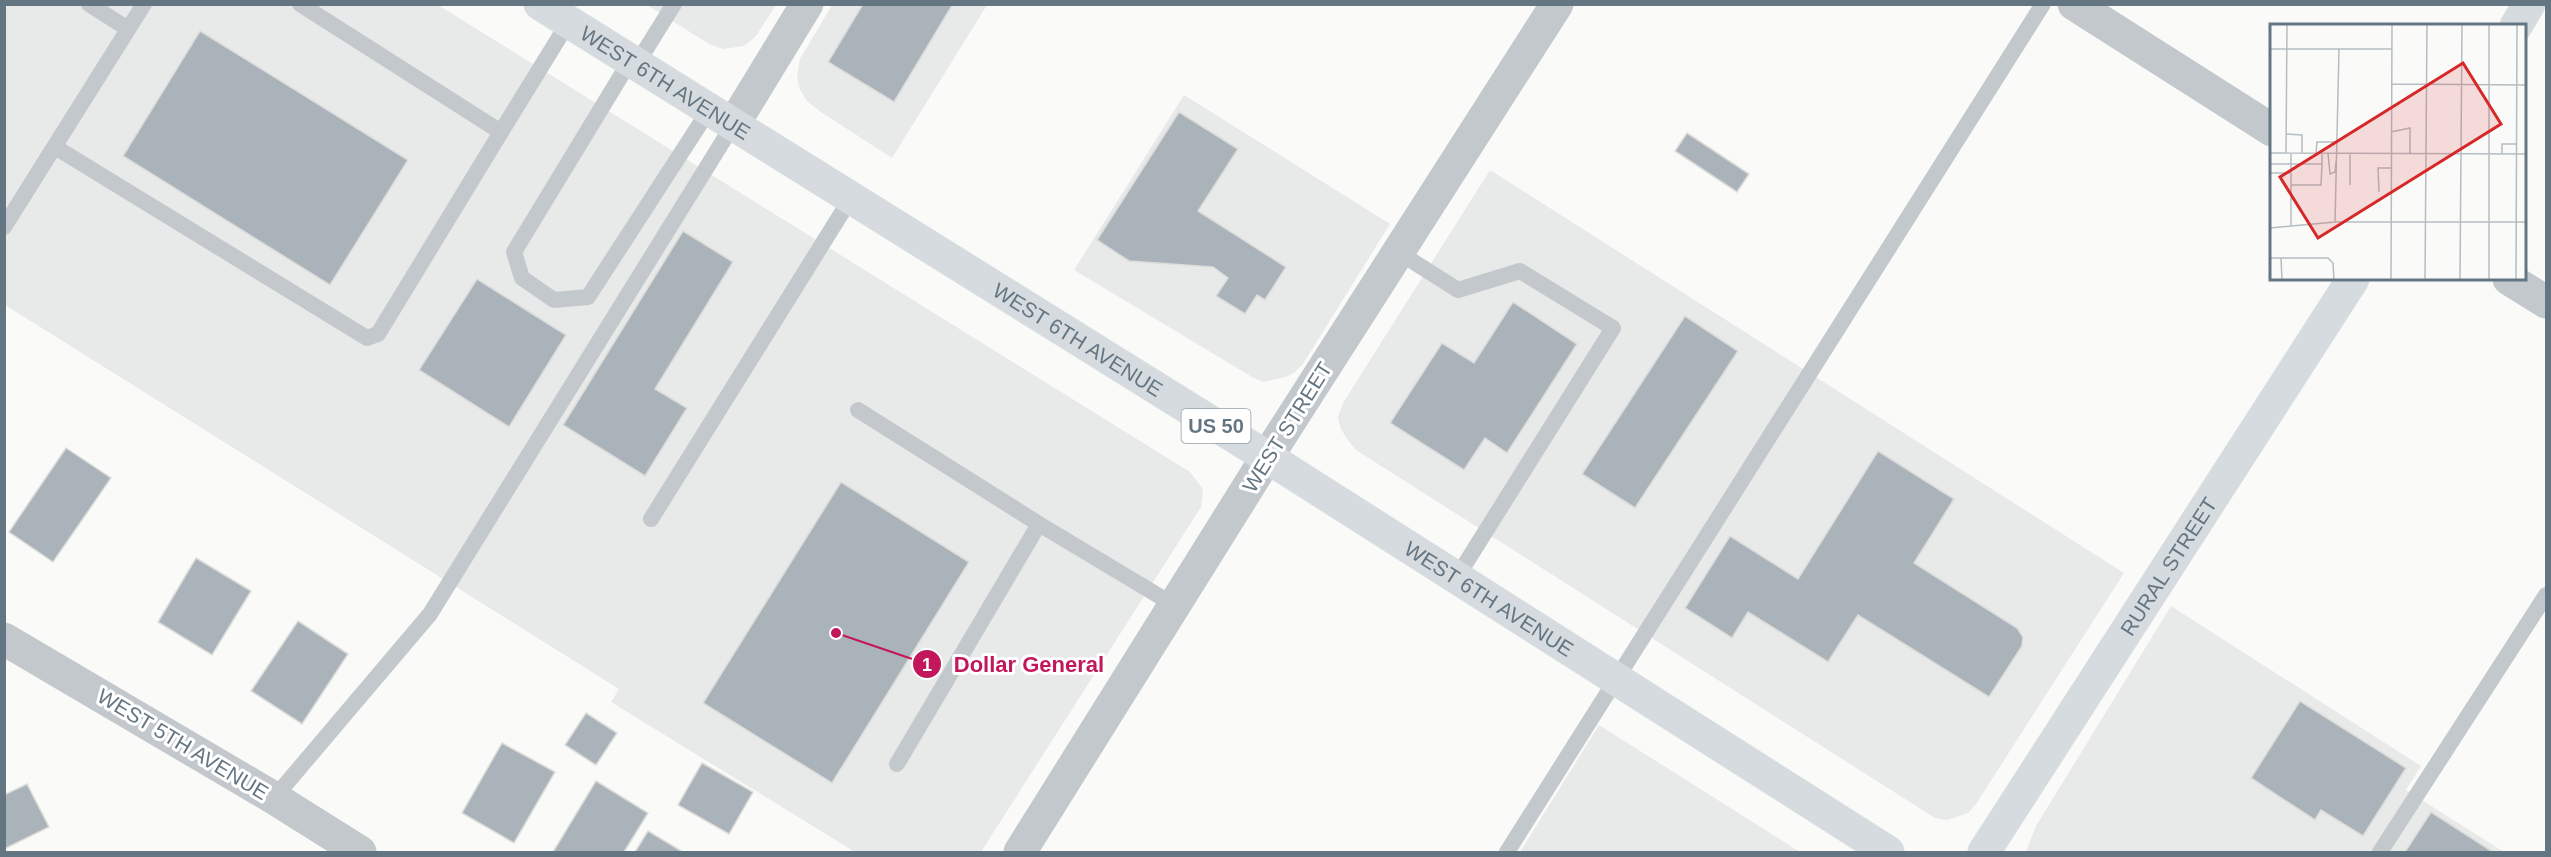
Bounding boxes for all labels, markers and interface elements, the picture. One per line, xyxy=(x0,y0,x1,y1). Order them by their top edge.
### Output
street label: WEST 6TH AVENUE xyxy=(577,21,755,144)
inset map xyxy=(2270,24,2527,280)
street label: WEST 6TH AVENUE xyxy=(989,278,1167,401)
street label: WEST STREET xyxy=(1238,358,1336,496)
road number: US 50 xyxy=(1182,409,1250,443)
street label: RURAL STREET xyxy=(2115,493,2221,639)
street label: WEST 6TH AVENUE xyxy=(1401,536,1578,661)
callout: Dollar General xyxy=(912,644,1117,684)
text: Dollar General xyxy=(954,652,1104,677)
text: 1 xyxy=(922,655,932,675)
street label: WEST 5TH AVENUE xyxy=(93,684,273,804)

